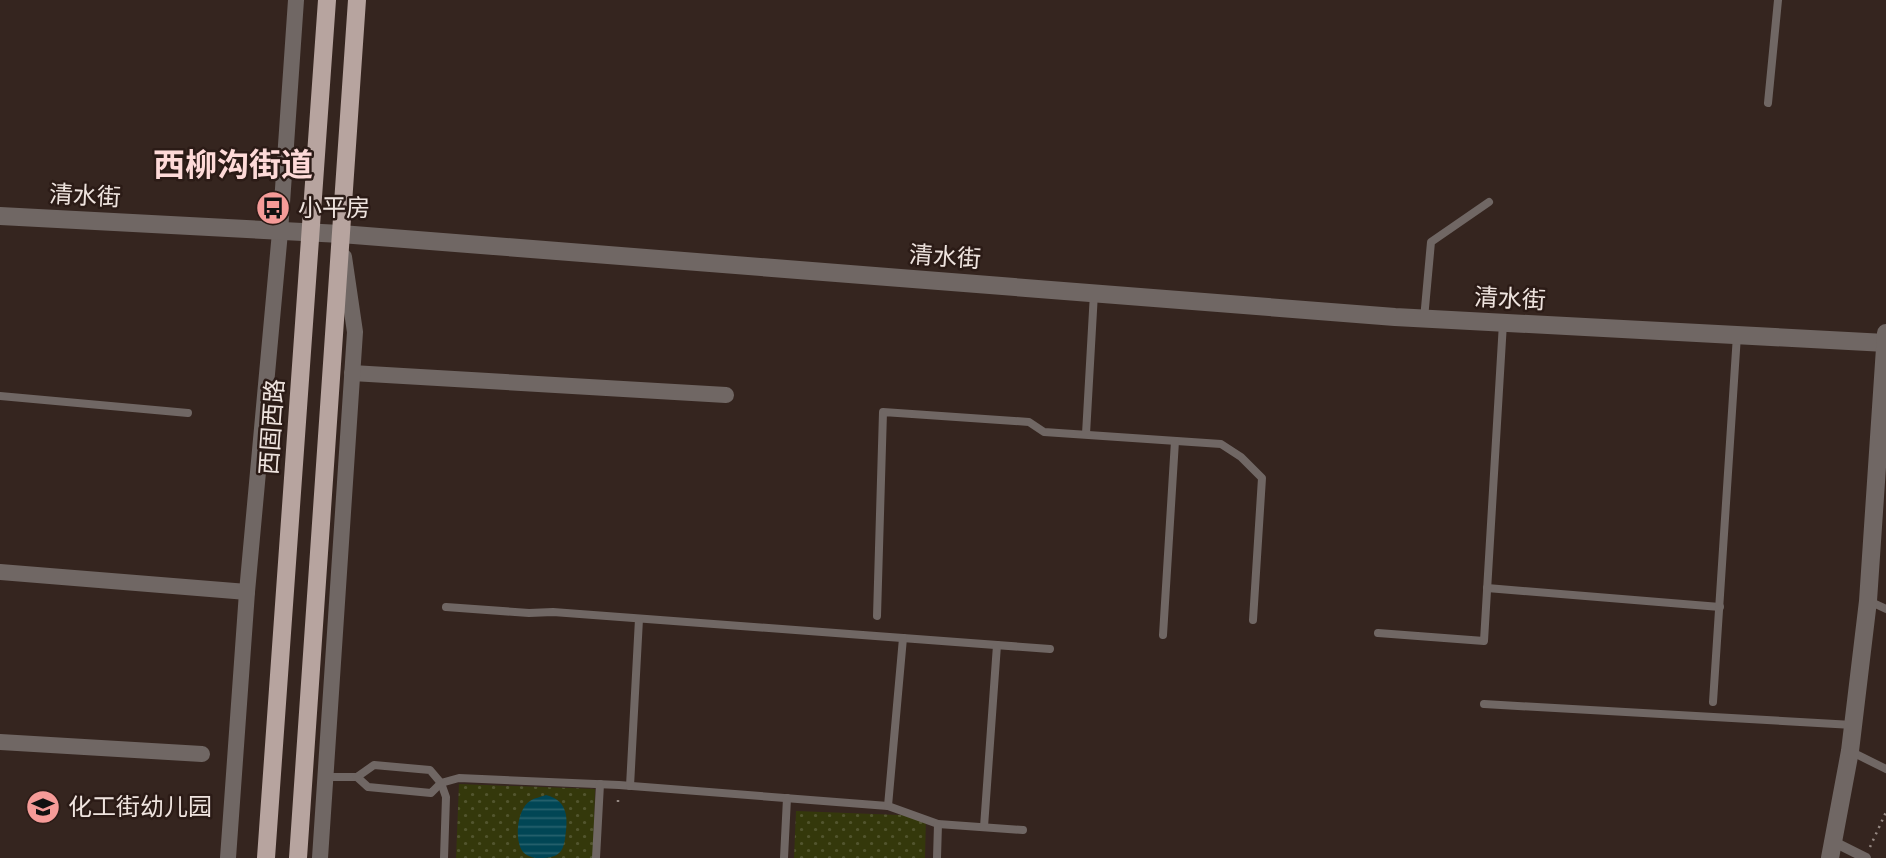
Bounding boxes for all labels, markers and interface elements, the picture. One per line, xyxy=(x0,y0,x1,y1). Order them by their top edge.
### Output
district label: 西柳沟街道 xyxy=(153,143,313,185)
street label: 清水街 xyxy=(48,178,122,213)
bus stop icon: 小平房 xyxy=(254,189,292,227)
place label: 小平房 xyxy=(298,192,370,223)
street label: 清水街 xyxy=(908,239,982,274)
street label: 清水街 xyxy=(1473,281,1547,316)
street label: 西固西路 xyxy=(253,378,290,476)
school or university icon: 化工街幼儿园 xyxy=(24,788,62,826)
place label: 化工街幼儿园 xyxy=(68,791,212,822)

